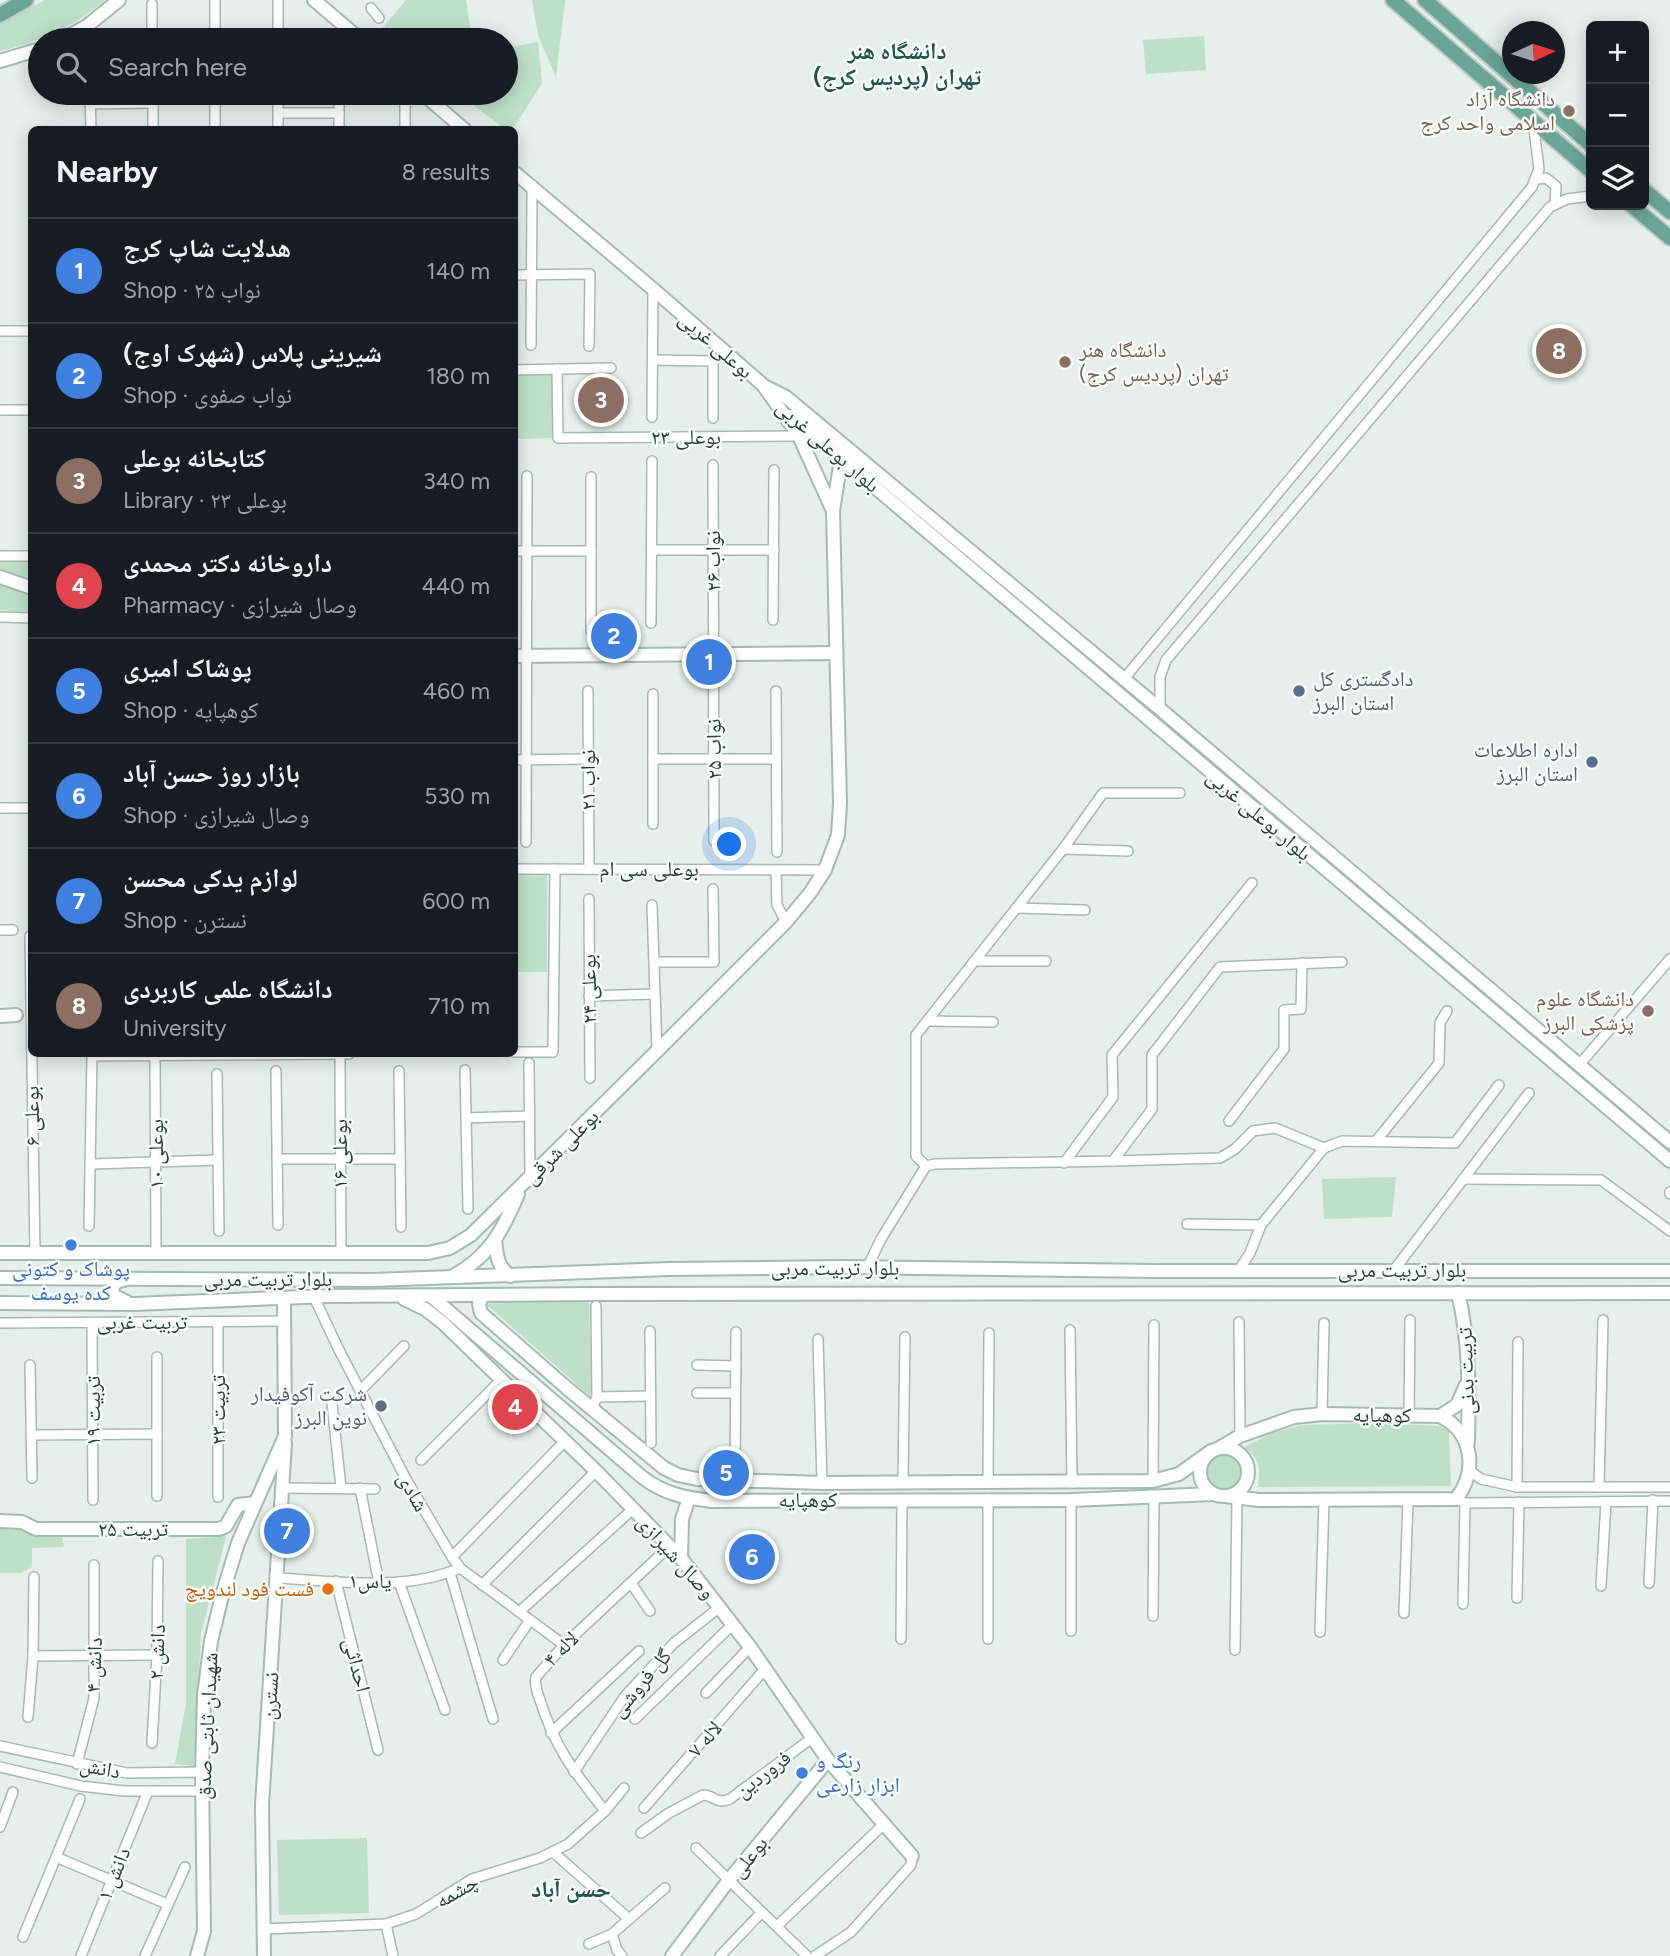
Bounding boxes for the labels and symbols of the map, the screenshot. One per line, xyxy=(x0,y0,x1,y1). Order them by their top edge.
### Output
north arrow xyxy=(1502,21,1565,84)
district label: دانشگاه هنر تهران (پردیس کرج) xyxy=(813,37,982,92)
place label: دانشگاه آزاد اسلامی واحد کرج xyxy=(1420,86,1555,136)
marker: دانشگاه آزاد اسلامی واحد کرج xyxy=(1561,103,1577,119)
street label: بوعلی غربی xyxy=(673,306,759,384)
pin: 8 xyxy=(1536,325,1582,377)
place label: دانشگاه هنر تهران (پردیس کرج) xyxy=(1078,337,1229,387)
marker: دانشگاه هنر تهران (پردیس کرج) xyxy=(1057,354,1073,370)
pin: 3 xyxy=(578,374,624,426)
street label: بلوار بوعلی غربی xyxy=(771,394,885,498)
street label: بوعلی ۲۳ xyxy=(651,424,721,450)
street label: نواب ۲۶ xyxy=(700,531,725,591)
pin: 2 xyxy=(591,610,637,662)
pin: 1 xyxy=(686,636,732,688)
place label: دادگستری کل استان البرز xyxy=(1312,666,1413,715)
marker: دادگستری کل استان البرز xyxy=(1291,683,1307,699)
street label: نواب ۲۵ xyxy=(700,718,727,780)
place label: اداره اطلاعات استان البرز xyxy=(1474,737,1578,786)
street label: نواب ۲۱ xyxy=(575,750,600,810)
marker: اداره اطلاعات استان البرز xyxy=(1584,754,1600,770)
street label: بلوار بوعلی غربی xyxy=(1201,763,1317,867)
your location xyxy=(712,827,746,861)
street label: بوعلی سی ام xyxy=(599,856,699,883)
street label: بوعلی ۲۴ xyxy=(575,954,603,1024)
place label: دانشگاه علوم پزشکی البرز xyxy=(1536,986,1634,1036)
marker: دانشگاه علوم پزشکی البرز xyxy=(1640,1003,1656,1019)
street label: بوعلی ۶ xyxy=(18,1086,46,1146)
street label: بوعلی شرقی xyxy=(518,1104,604,1190)
street label: بوعلی ۱۰ xyxy=(143,1119,169,1189)
street label: بوعلی ۱۶ xyxy=(327,1119,353,1189)
marker: پوشاک و کتونی کده یوسف xyxy=(63,1237,79,1253)
street label: بلوار تربیت مربی xyxy=(771,1255,899,1281)
place label: پوشاک و کتونی کده یوسف xyxy=(12,1256,130,1305)
street label: بلوار تربیت مربی xyxy=(1338,1257,1466,1283)
street label: بلوار تربیت مربی xyxy=(204,1266,332,1292)
street label: تربیت غربی xyxy=(97,1309,187,1335)
street label: تربیت بدنی xyxy=(1451,1327,1481,1415)
street label: تربیت ۲۳ xyxy=(205,1375,230,1445)
street label: تربیت ۱۹ xyxy=(80,1376,105,1446)
place label: شرکت آکوفیدار نوین البرز xyxy=(250,1381,367,1431)
pin: 4 xyxy=(492,1381,538,1433)
marker: شرکت آکوفیدار نوین البرز xyxy=(373,1398,389,1414)
street label: کوهپایه xyxy=(1352,1401,1412,1428)
pin: 5 xyxy=(703,1447,749,1499)
street label: شادی xyxy=(393,1468,434,1516)
street label: کوهپایه xyxy=(779,1487,838,1512)
pin: 7 xyxy=(264,1505,310,1557)
street label: وصال شیرازی xyxy=(632,1509,721,1604)
street label: تربیت ۲۵ xyxy=(98,1516,168,1541)
pin: 6 xyxy=(729,1531,775,1583)
street label: یاس۱ xyxy=(348,1568,392,1594)
place label: فست فود لندویچ xyxy=(185,1576,314,1602)
marker: فست فود لندویچ xyxy=(320,1581,336,1597)
street label: دانش ۲ xyxy=(143,1624,171,1680)
street label: لاله ۴ xyxy=(538,1626,583,1671)
street label: احداثی xyxy=(338,1635,376,1695)
street label: دانش ۴ xyxy=(80,1637,108,1693)
street label: گل فروشی xyxy=(605,1643,677,1723)
street label: شهیدان ثابتی صدق xyxy=(190,1652,224,1800)
street label: نسترن xyxy=(255,1671,284,1721)
street label: لاله ۷ xyxy=(682,1716,727,1762)
street label: فروردین xyxy=(730,1745,796,1803)
place label: رنگ و ابزار زارعی xyxy=(816,1748,900,1798)
street label: دانش xyxy=(78,1752,122,1784)
marker: رنگ و ابزار زارعی xyxy=(794,1765,810,1781)
street label: بوعلی xyxy=(724,1831,774,1883)
street label: دانش ۱ xyxy=(92,1843,136,1905)
street label: چشمه xyxy=(431,1868,483,1913)
district label: حسن آباد xyxy=(531,1875,611,1903)

